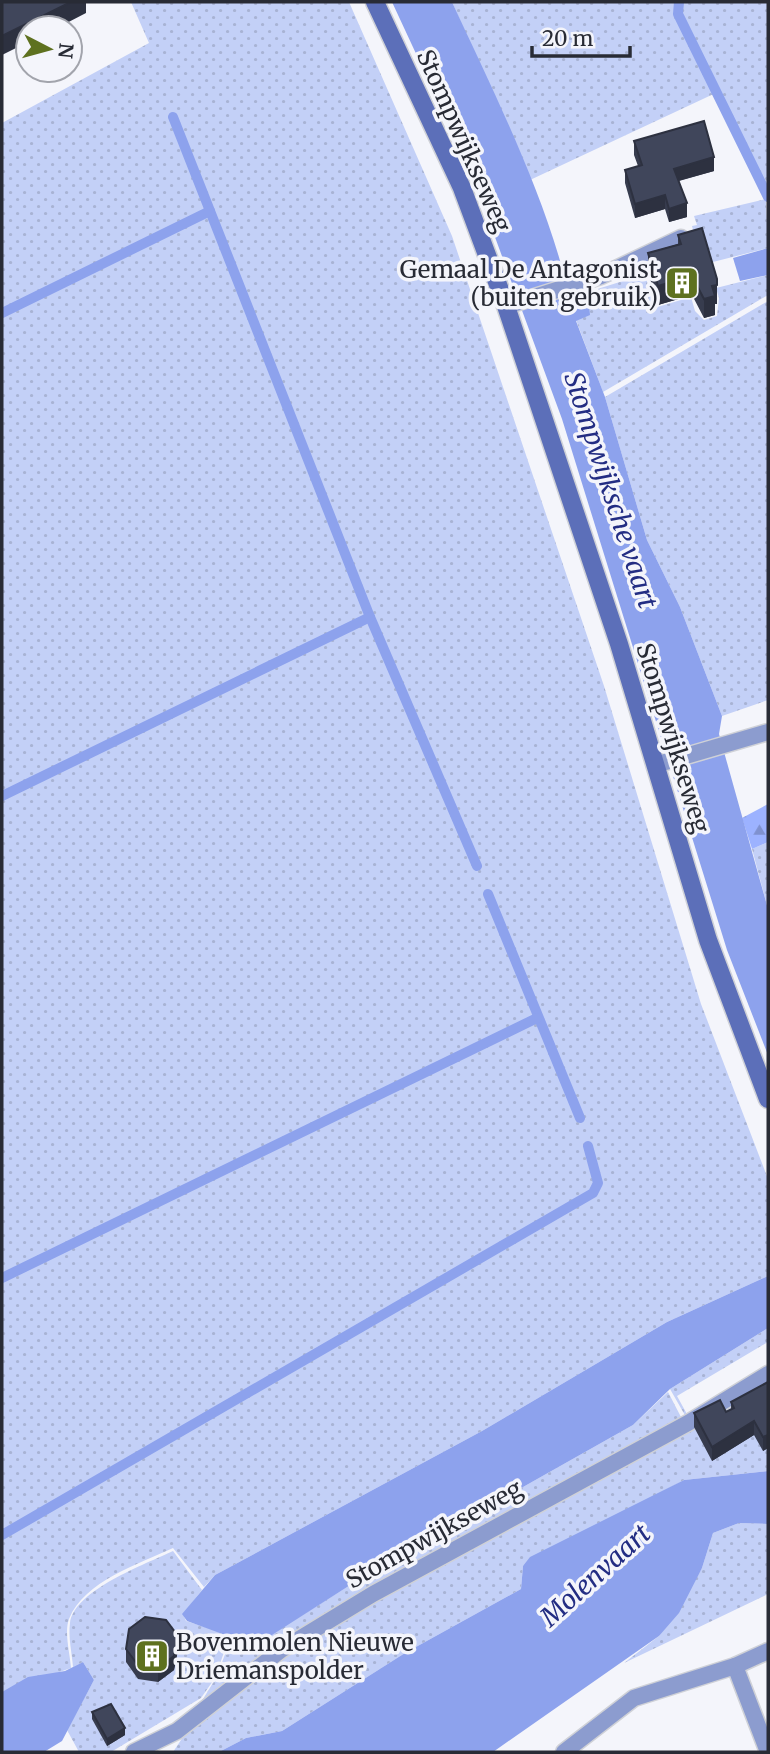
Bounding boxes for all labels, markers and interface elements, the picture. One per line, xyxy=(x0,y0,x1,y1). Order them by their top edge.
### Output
north arrow xyxy=(14,14,84,84)
scale bar xyxy=(532,14,630,58)
text: 20 m xyxy=(542,25,594,52)
text: N xyxy=(53,42,79,59)
street label: Stompwijkseweg xyxy=(410,45,518,238)
place label: Gemaal De Antagonist (buiten gebruik) xyxy=(400,254,659,313)
building icon: Gemaal De Antagonist (buiten gebruik) xyxy=(663,264,701,302)
water label: Stompwijksche vaart xyxy=(557,368,665,613)
street label: Stompwijkseweg xyxy=(629,639,717,837)
street label: Stompwijkseweg xyxy=(340,1472,528,1595)
water label: Molenvaart xyxy=(532,1516,658,1634)
place label: Bovenmolen Nieuwe Driemanspolder xyxy=(176,1627,414,1686)
building icon: Bovenmolen Nieuwe Driemanspolder xyxy=(133,1637,171,1675)

